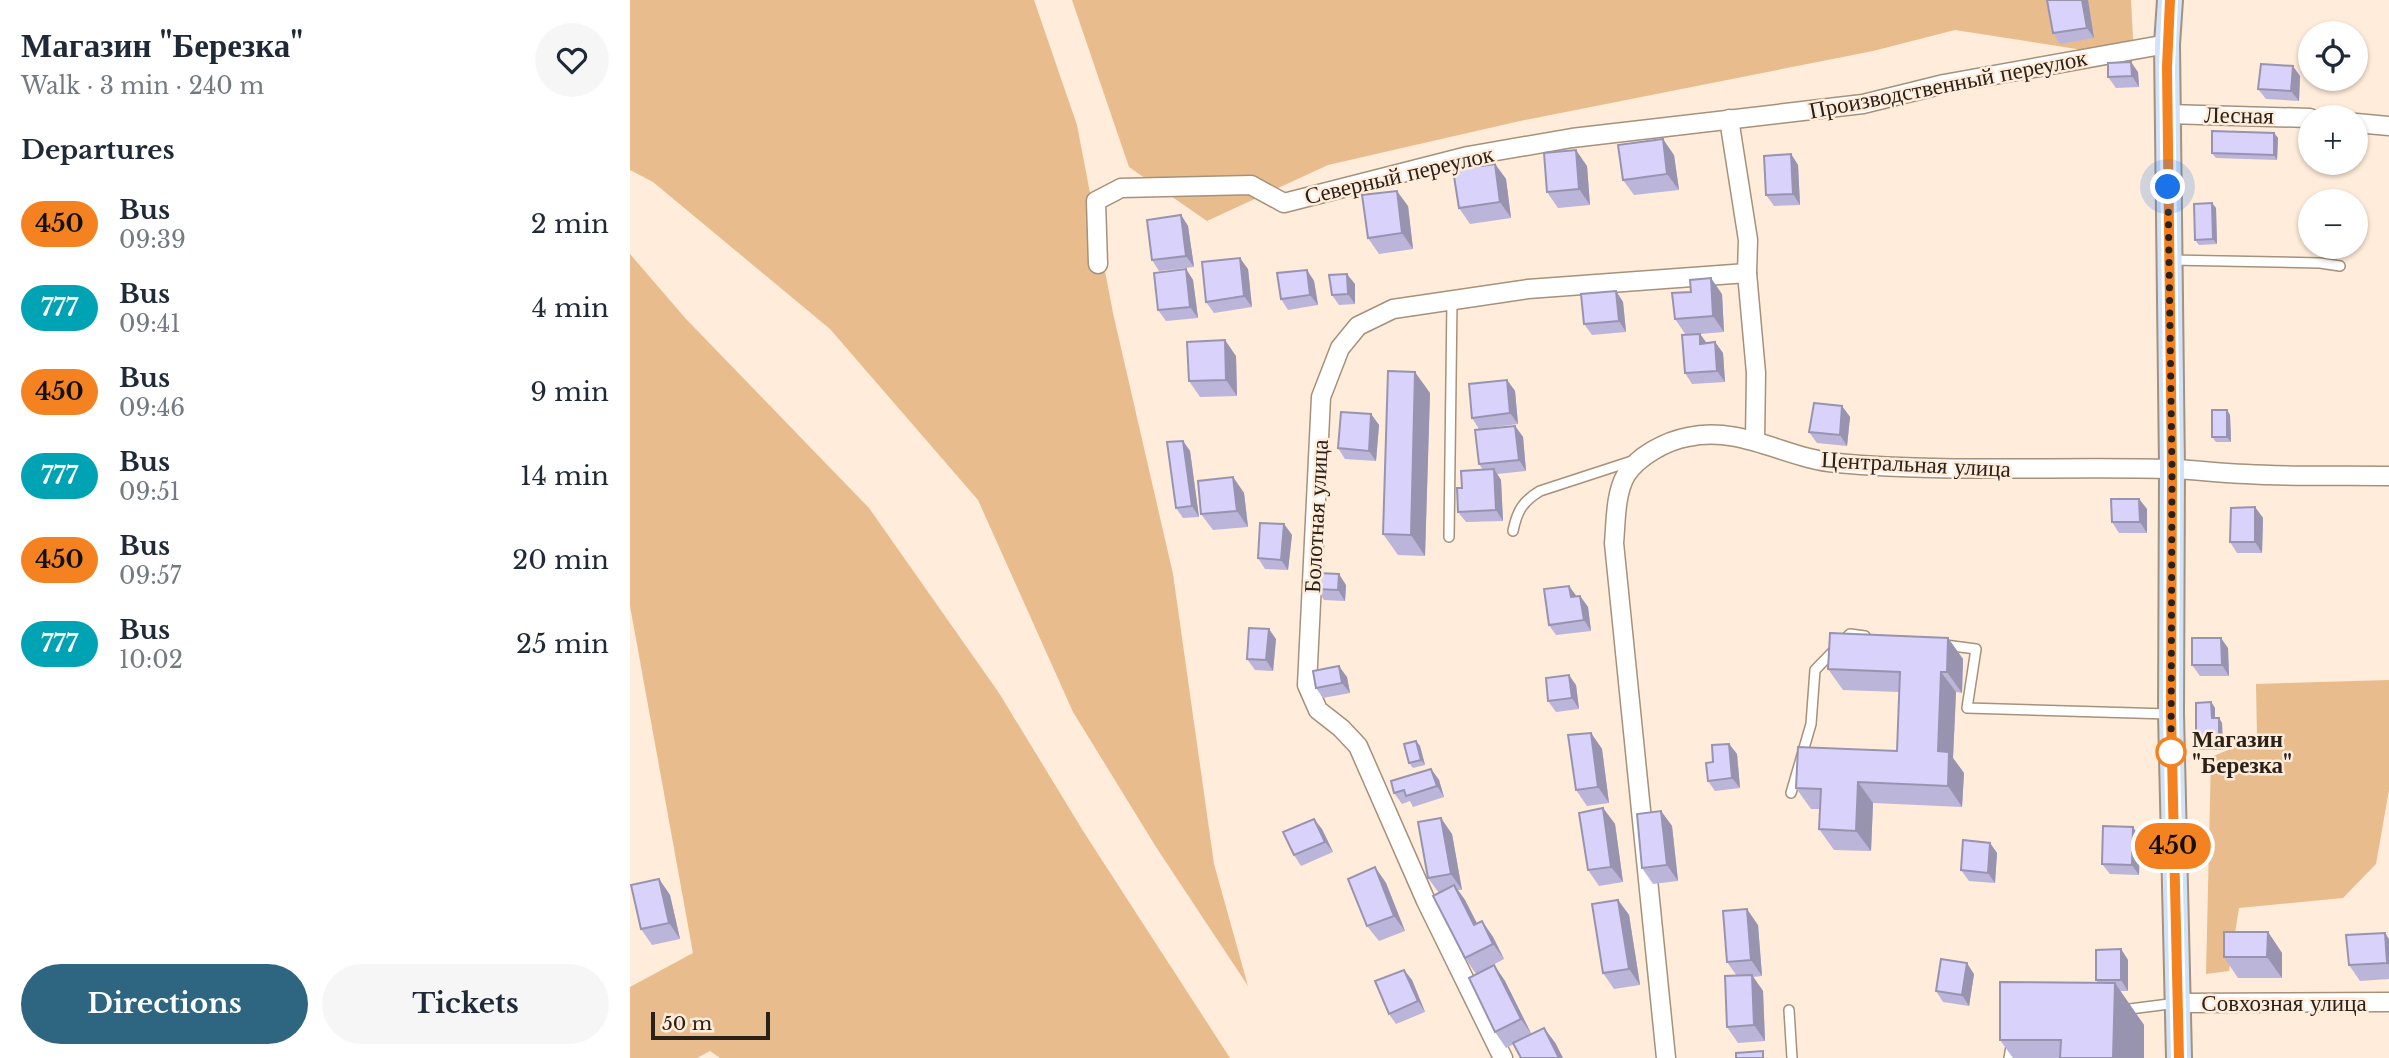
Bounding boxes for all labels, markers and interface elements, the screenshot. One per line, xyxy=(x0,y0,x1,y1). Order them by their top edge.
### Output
map controls xyxy=(2298,21,2368,259)
button: locate xyxy=(2298,21,2368,91)
button: heart xyxy=(535,23,609,97)
text: Магазин "Березка" xyxy=(21,25,303,66)
street label: Производственный переулок xyxy=(1807,43,2090,125)
text: Walk · 3 min · 240 m xyxy=(21,72,264,100)
street label: Лесная xyxy=(2204,100,2274,130)
button: + xyxy=(2298,105,2368,175)
text: Departures xyxy=(21,134,175,166)
street label: Северный переулок xyxy=(1302,139,1497,210)
your location xyxy=(2150,169,2185,204)
button: − xyxy=(2298,189,2368,259)
text: Bus xyxy=(119,194,170,226)
text: 2 min xyxy=(531,208,609,240)
text: 450 xyxy=(35,209,84,238)
text: 09:39 xyxy=(119,226,186,254)
text: Bus xyxy=(119,278,170,310)
text: 4 min xyxy=(532,292,609,324)
text: 777 xyxy=(41,293,78,322)
text: 09:41 xyxy=(119,310,180,338)
text: Bus xyxy=(119,362,170,394)
text: 9 min xyxy=(530,376,609,408)
text: 450 xyxy=(35,377,84,406)
text: 09:46 xyxy=(119,394,185,422)
street label: Болотная улица xyxy=(1298,439,1334,593)
street label: Центральная улица xyxy=(1820,445,2012,483)
text: Bus xyxy=(119,446,170,478)
text: 14 min xyxy=(520,460,609,492)
text: 777 xyxy=(41,461,78,490)
text: 09:51 xyxy=(119,478,180,506)
text: Bus xyxy=(119,530,170,562)
text: 20 min xyxy=(512,544,609,576)
text: 450 xyxy=(35,545,84,574)
text: 09:57 xyxy=(119,562,181,590)
text: Bus xyxy=(119,614,170,646)
text: 25 min xyxy=(516,628,609,660)
text: 777 xyxy=(41,629,78,658)
text: 10:02 xyxy=(119,646,183,674)
place label: Магазин "Березка" xyxy=(2192,725,2292,779)
marker: Магазин "Березка" xyxy=(2156,737,2186,767)
line badge: 450 xyxy=(2133,823,2213,869)
text: 450 xyxy=(2149,831,2197,860)
button: Directions xyxy=(21,964,308,1044)
button: Tickets xyxy=(322,964,609,1044)
street label: Совхозная улица xyxy=(2201,989,2367,1017)
scale bar xyxy=(651,1009,770,1041)
text: 50 m xyxy=(662,1012,712,1035)

